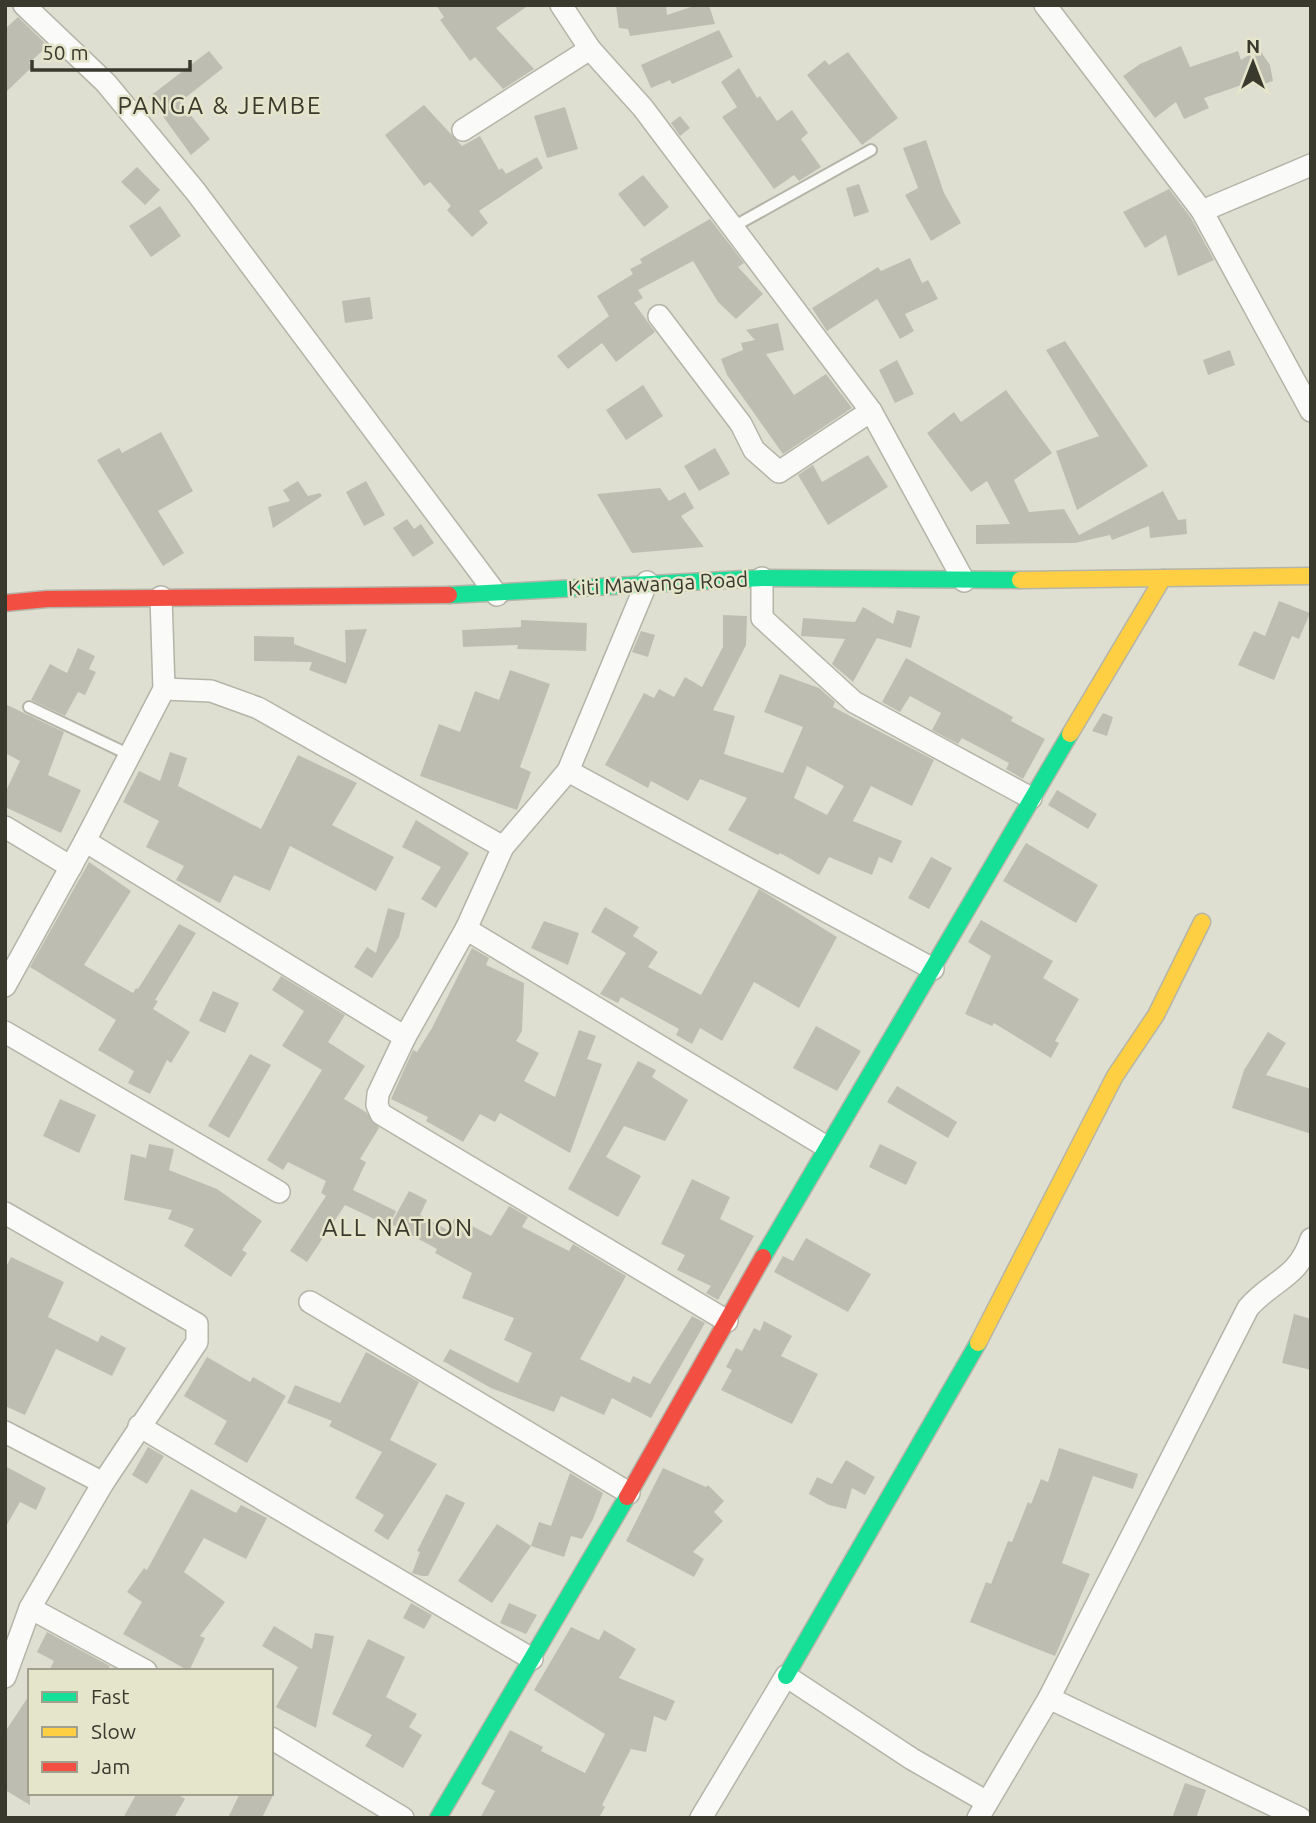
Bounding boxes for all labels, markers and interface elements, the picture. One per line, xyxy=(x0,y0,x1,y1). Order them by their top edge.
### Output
scale bar xyxy=(32,28,189,72)
north arrow xyxy=(1218,28,1288,98)
text: N xyxy=(1246,35,1260,57)
text: 50 m xyxy=(42,40,89,64)
district label: PANGA & JEMBE xyxy=(117,92,323,119)
street label: Kiti Mawanga Road xyxy=(567,566,749,600)
district label: ALL NATION xyxy=(322,1214,474,1241)
legend xyxy=(28,1669,273,1795)
text: Fast xyxy=(91,1684,129,1708)
text: Slow xyxy=(91,1719,136,1743)
text: Jam xyxy=(91,1754,130,1778)

